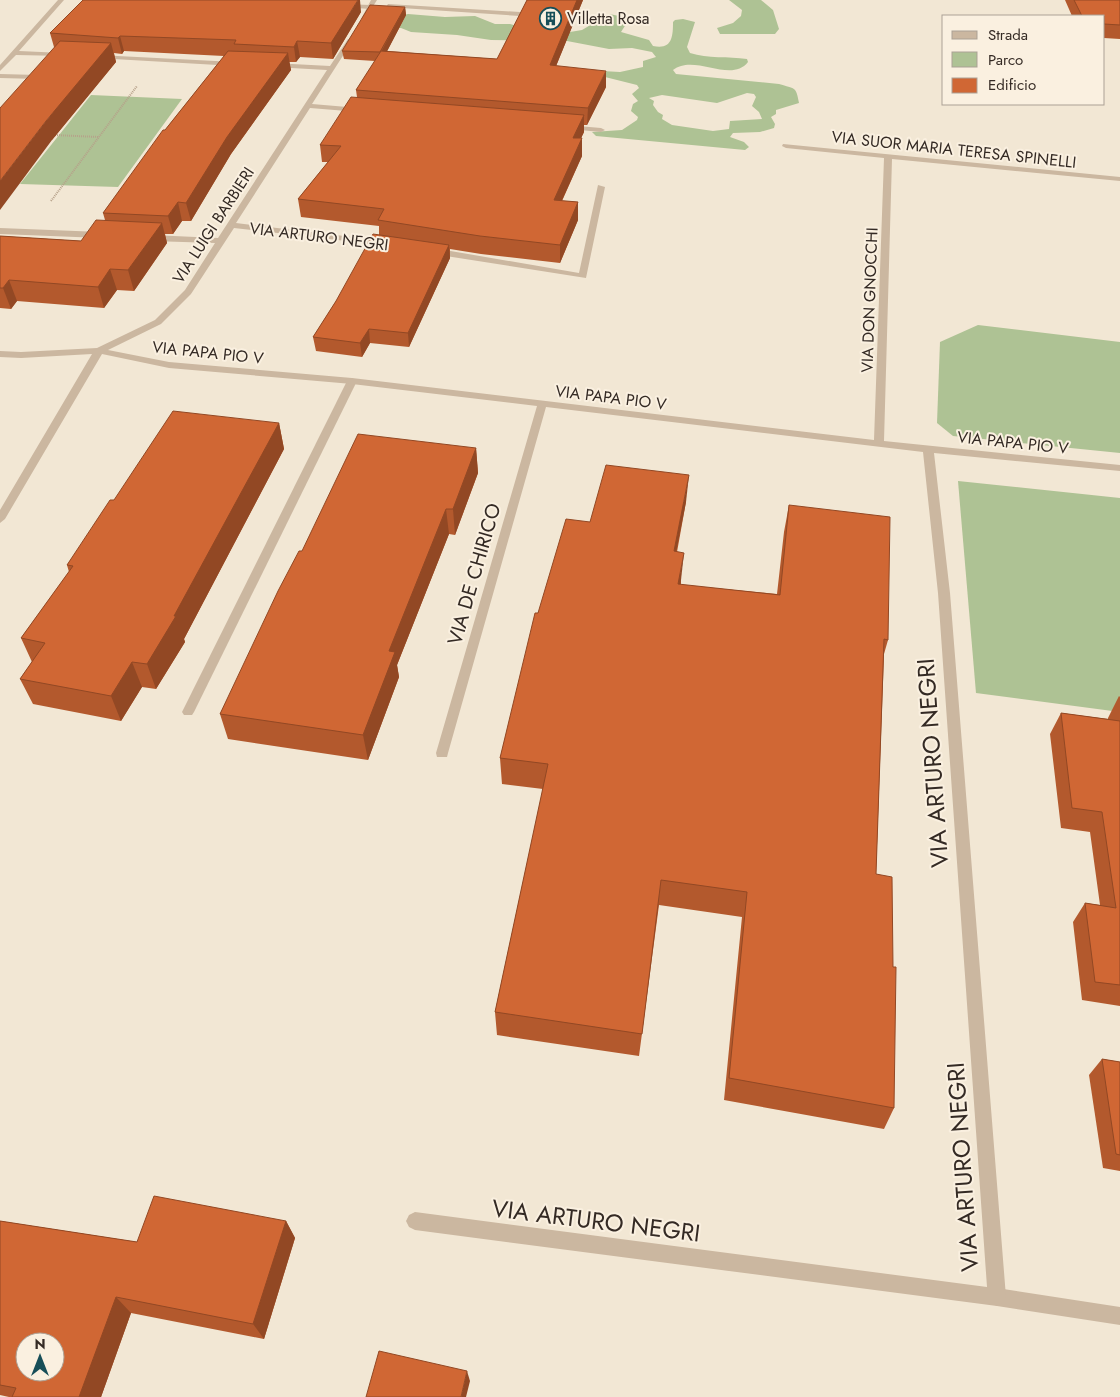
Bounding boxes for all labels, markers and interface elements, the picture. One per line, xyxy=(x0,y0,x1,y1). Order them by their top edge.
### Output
building icon: Villetta Rosa xyxy=(539,6,563,30)
place label: Villetta Rosa xyxy=(567,7,649,30)
legend xyxy=(942,15,1105,105)
text: Strada xyxy=(988,24,1028,46)
text: Parco xyxy=(988,49,1023,71)
text: Edificio xyxy=(988,74,1036,96)
street label: VIA SUOR MARIA TERESA SPINELLI xyxy=(830,125,1077,174)
street label: VIA LUIGI BARBIERI xyxy=(167,162,260,288)
street label: VIA ARTURO NEGRI xyxy=(248,217,390,256)
street label: VIA DON GNOCCHI xyxy=(855,227,884,373)
street label: VIA PAPA PIO V xyxy=(151,335,265,370)
street label: VIA PAPA PIO V xyxy=(554,379,668,416)
street label: VIA PAPA PIO V xyxy=(956,425,1070,460)
street label: VIA DE CHIRICO xyxy=(440,500,509,649)
street label: VIA ARTURO NEGRI xyxy=(908,657,957,869)
street label: VIA ARTURO NEGRI xyxy=(938,1061,987,1273)
street label: VIA ARTURO NEGRI xyxy=(490,1190,702,1251)
north arrow xyxy=(15,1332,65,1382)
text: N xyxy=(34,1334,46,1354)

